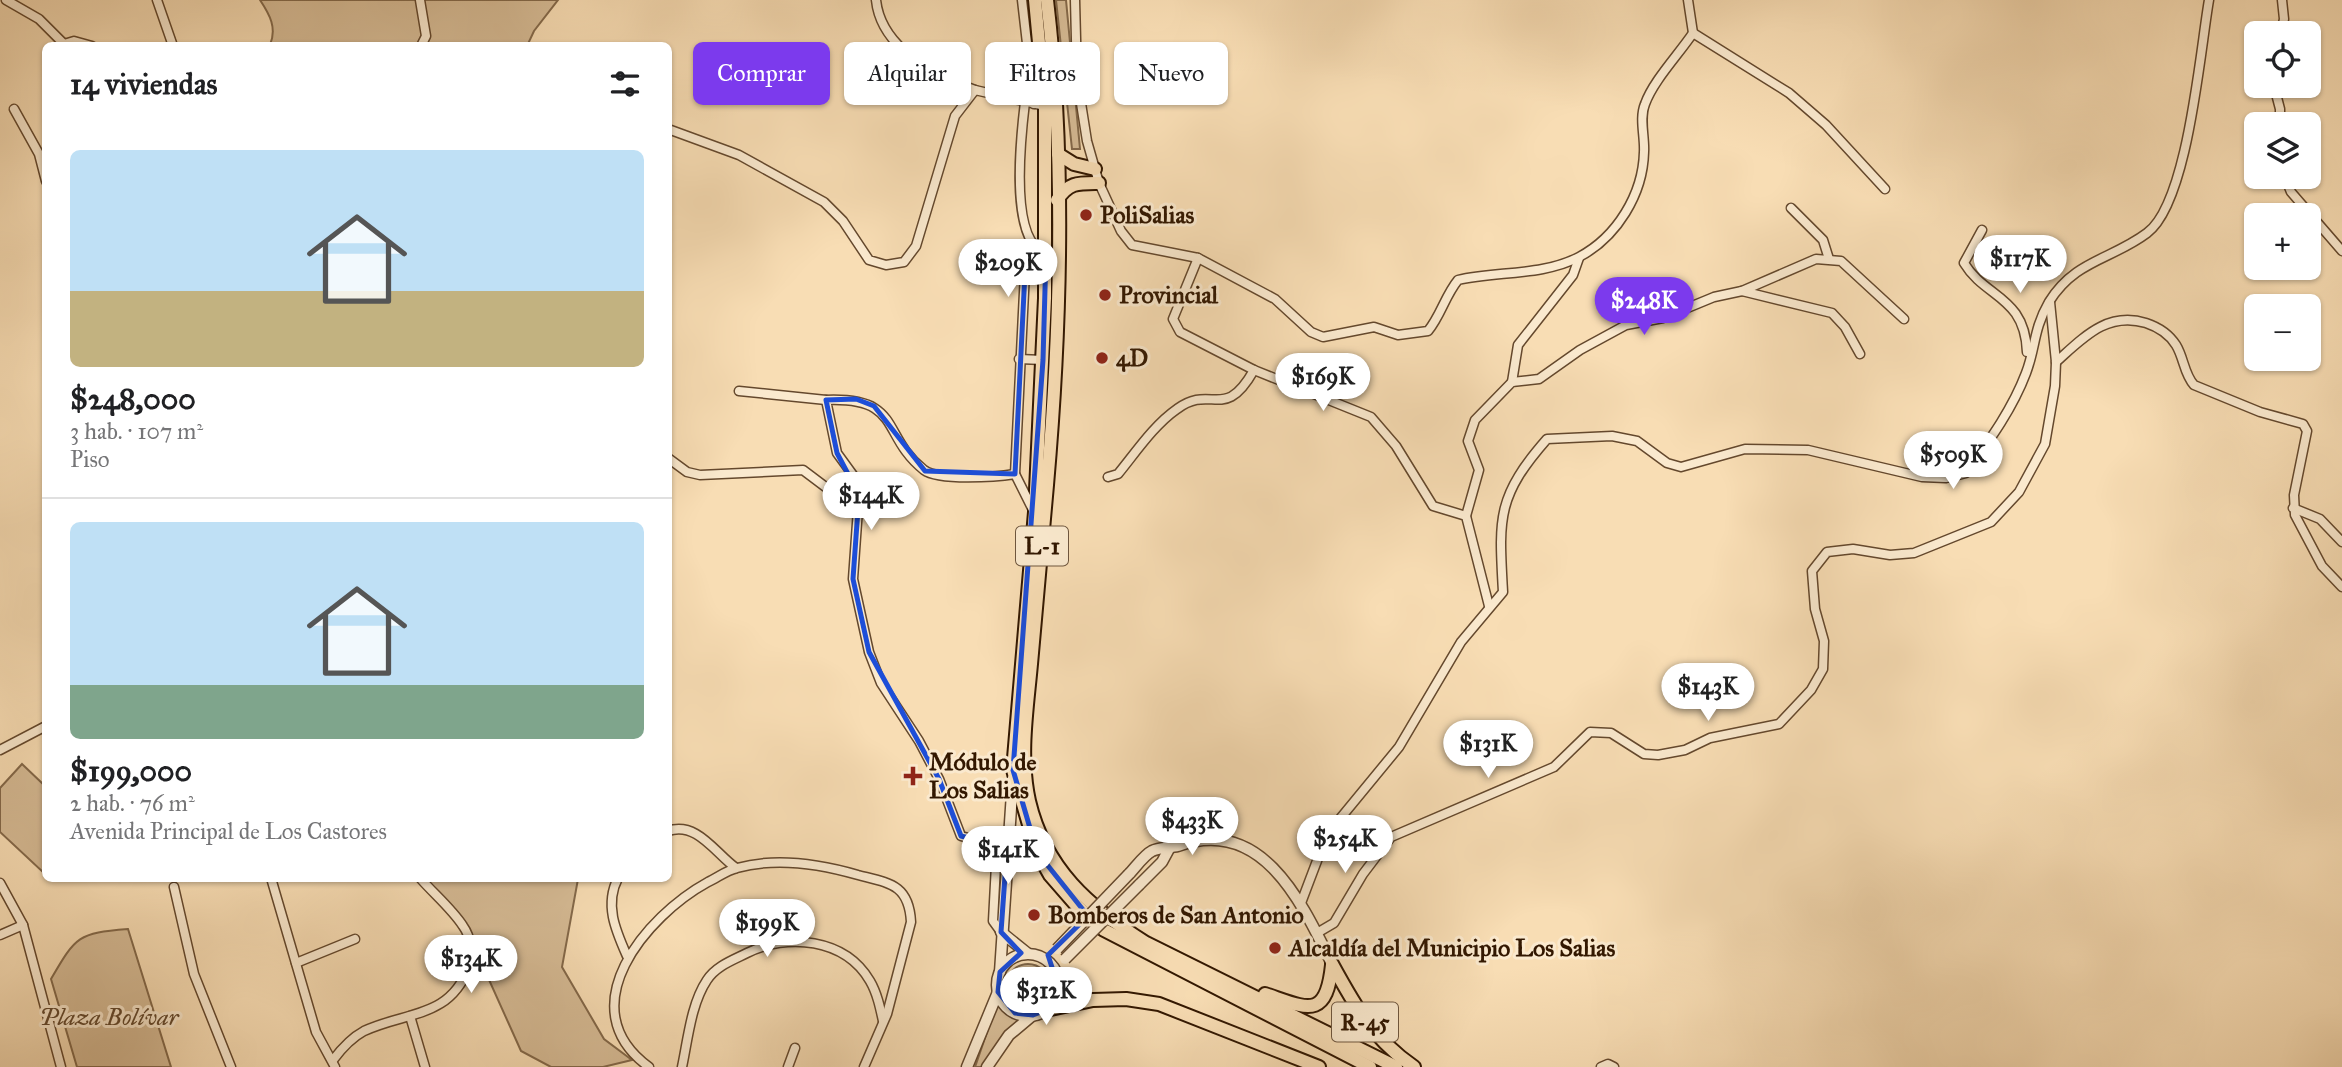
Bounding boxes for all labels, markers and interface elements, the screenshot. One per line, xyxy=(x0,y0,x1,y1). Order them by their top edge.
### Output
map controls xyxy=(2244,21,2321,371)
button: locate xyxy=(2244,21,2321,98)
chip: Comprar xyxy=(693,42,830,105)
chip: Alquilar xyxy=(844,42,971,105)
chip: Filtros xyxy=(985,42,1100,105)
chip: Nuevo xyxy=(1114,42,1228,105)
icon: filters xyxy=(606,65,644,103)
text: 14 viviendas xyxy=(70,66,218,102)
button: layers xyxy=(2244,112,2321,189)
icon: home xyxy=(294,196,420,322)
place label: PoliSalias xyxy=(1100,200,1195,230)
button: + xyxy=(2244,203,2321,280)
marker: PoliSalias xyxy=(1078,207,1094,223)
pin: $117K xyxy=(1971,236,2069,295)
pin: $209K xyxy=(959,240,1057,299)
text: $117K xyxy=(1990,244,2050,272)
text: $209K xyxy=(974,248,1042,276)
pin: $248K xyxy=(1595,278,1693,337)
place label: Provincial xyxy=(1119,280,1219,310)
text: $248K xyxy=(1611,286,1677,314)
marker: Provincial xyxy=(1097,287,1113,303)
button: − xyxy=(2244,294,2321,371)
place label: 4D xyxy=(1116,343,1148,373)
marker: 4D xyxy=(1094,350,1110,366)
pin: $169K xyxy=(1274,354,1372,413)
text: $169K xyxy=(1291,362,1355,390)
text: $248,000 xyxy=(70,381,196,417)
text: 3 hab. · 107 m² xyxy=(70,417,203,445)
pin: $509K xyxy=(1904,432,2002,491)
text: $509K xyxy=(1920,440,1986,468)
text: Piso xyxy=(70,445,110,473)
pin: $144K xyxy=(822,472,920,532)
text: $144K xyxy=(839,481,903,509)
road number: L-1 xyxy=(1016,526,1068,566)
icon: home xyxy=(294,568,420,694)
pin: $143K xyxy=(1659,664,1757,723)
text: $143K xyxy=(1677,672,1739,700)
pin: $131K xyxy=(1439,720,1537,780)
text: $131K xyxy=(1459,729,1517,757)
place label: Módulo de Los Salias xyxy=(929,747,1036,805)
text: $199,000 xyxy=(70,753,192,789)
marker: Módulo de Los Salias xyxy=(903,766,923,786)
text: 2 hab. · 76 m² xyxy=(70,789,195,817)
pin: $433K xyxy=(1143,798,1241,857)
text: $433K xyxy=(1161,806,1223,834)
pin: $254K xyxy=(1296,816,1394,875)
text: Avenida Principal de Los Castores xyxy=(70,817,387,845)
text: $254K xyxy=(1313,824,1377,852)
pin: $141K xyxy=(959,826,1057,886)
text: $141K xyxy=(977,835,1039,863)
pin: $199K xyxy=(718,900,816,959)
place label: Bomberos de San Antonio xyxy=(1048,900,1304,930)
marker: Bomberos de San Antonio xyxy=(1026,907,1042,923)
text: $199K xyxy=(735,908,799,936)
place label: Alcaldía del Municipio Los Salias xyxy=(1287,933,1615,963)
pin: $134K xyxy=(422,936,520,995)
marker: Alcaldía del Municipio Los Salias xyxy=(1267,940,1283,956)
text: $134K xyxy=(440,944,502,972)
pin: $312K xyxy=(997,968,1095,1027)
text: $312K xyxy=(1016,976,1076,1004)
park label: Plaza Bolívar xyxy=(39,1002,181,1032)
road number: R-45 xyxy=(1332,1002,1398,1042)

